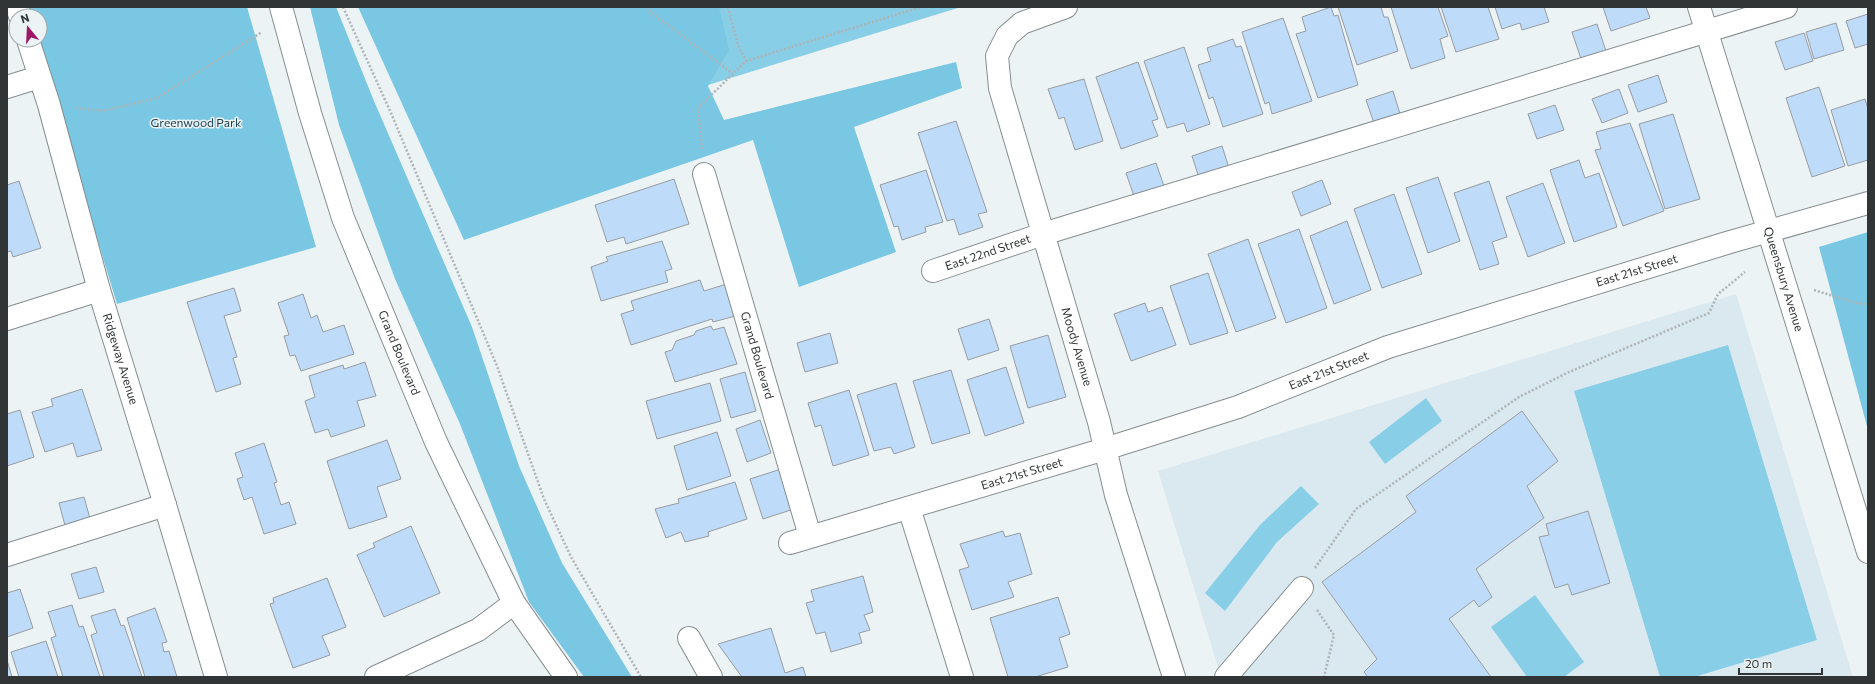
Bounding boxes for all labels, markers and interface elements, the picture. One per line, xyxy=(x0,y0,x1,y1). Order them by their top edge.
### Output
north arrow xyxy=(8,8,48,48)
text: N xyxy=(19,11,31,25)
park label: Greenwood Park xyxy=(151,115,242,129)
street label: Queensbury Avenue xyxy=(1762,225,1807,333)
street label: East 22nd Street xyxy=(943,231,1032,272)
street label: East 21st Street xyxy=(1594,251,1679,289)
street label: Moody Avenue xyxy=(1059,305,1096,387)
street label: Grand Boulevard xyxy=(376,308,424,397)
street label: Grand Boulevard xyxy=(739,310,778,401)
street label: Ridgeway Avenue xyxy=(100,311,142,406)
street label: East 21st Street xyxy=(1287,348,1370,392)
street label: East 21st Street xyxy=(979,454,1064,492)
scale bar xyxy=(1739,650,1822,676)
text: 20 m xyxy=(1745,656,1772,670)

